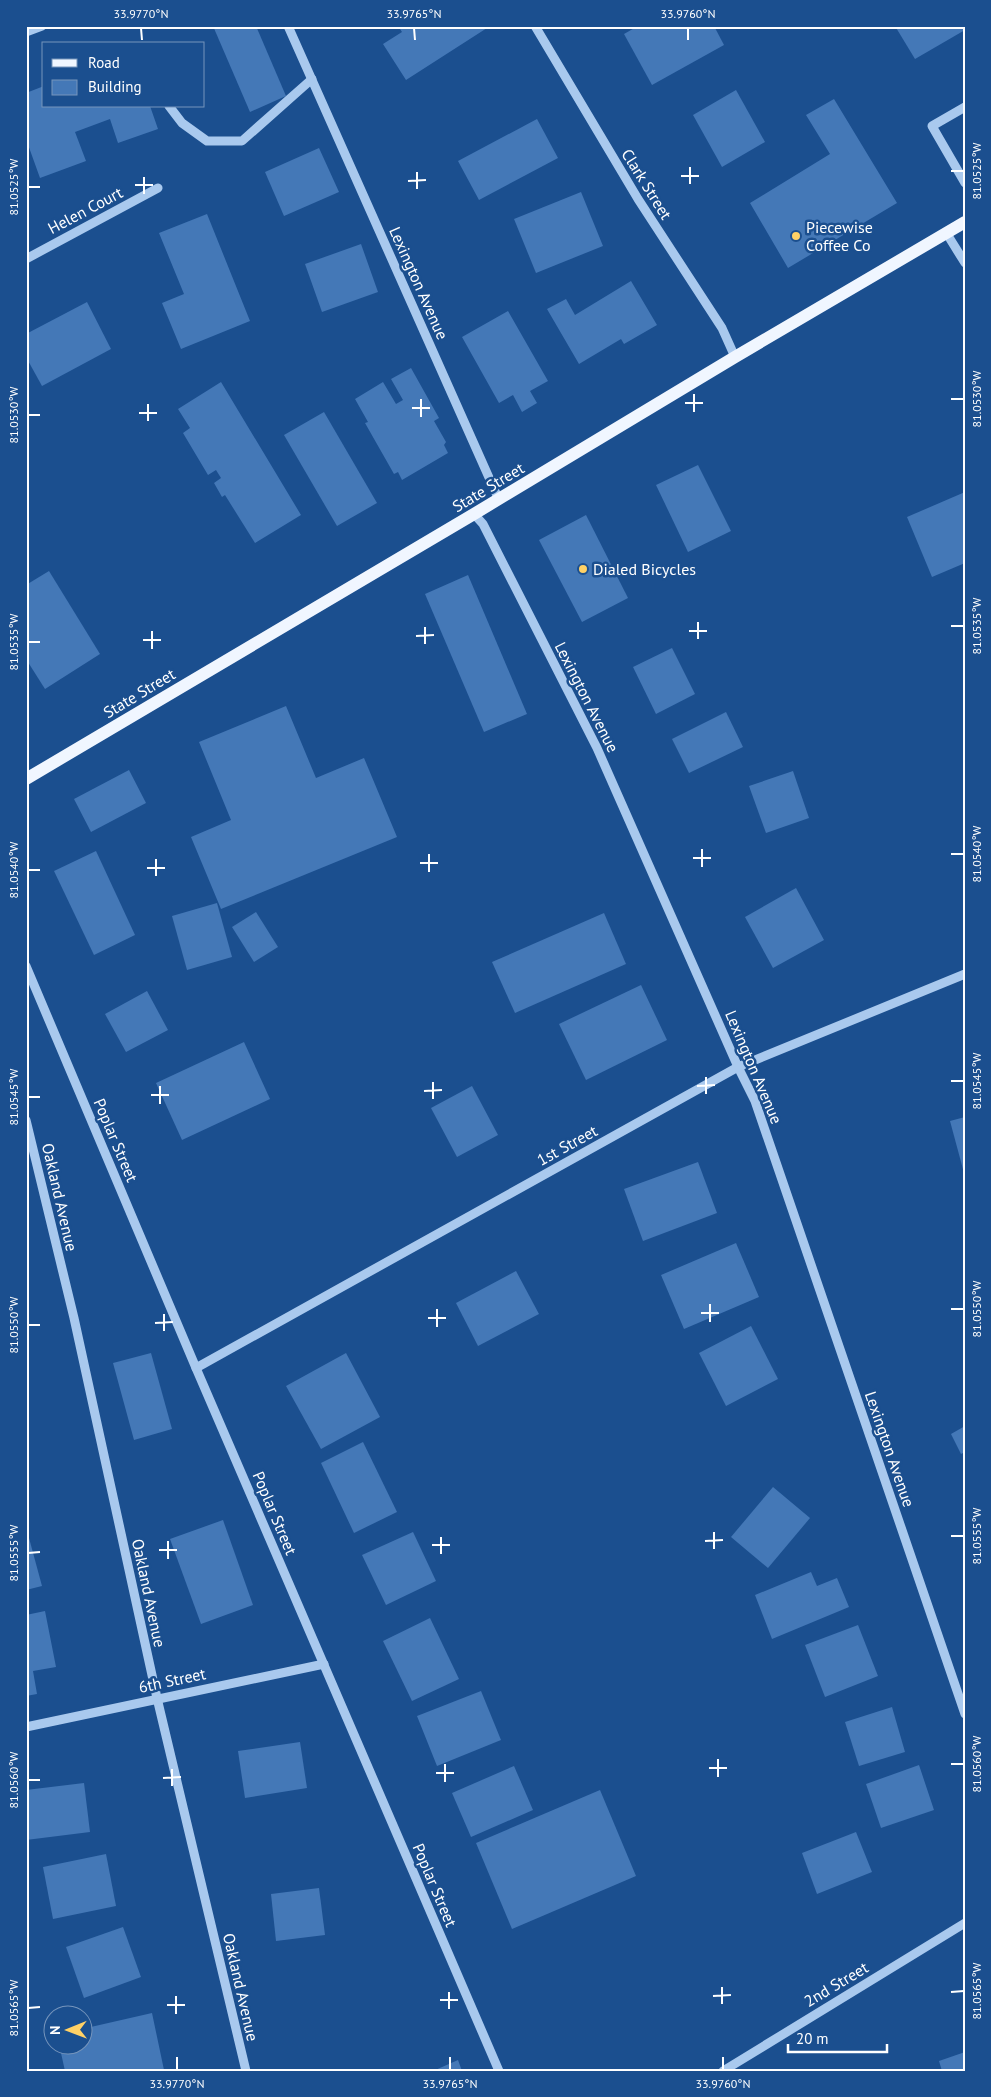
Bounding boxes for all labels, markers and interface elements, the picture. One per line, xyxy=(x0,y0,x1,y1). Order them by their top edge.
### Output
text: 33.9770°N xyxy=(114,6,168,21)
text: 33.9765°N xyxy=(387,6,441,21)
text: 33.9760°N xyxy=(661,6,715,21)
legend xyxy=(42,42,205,108)
text: Road xyxy=(88,53,120,72)
text: Building xyxy=(88,77,142,96)
text: 81.0525°W xyxy=(969,143,984,199)
street label: Clark Street xyxy=(617,145,677,223)
text: 81.0525°W xyxy=(6,159,21,215)
street label: Helen Court xyxy=(44,182,126,238)
place label: Piecewise Coffee Co xyxy=(806,217,873,255)
street label: Lexington Avenue xyxy=(385,224,453,342)
marker: Piecewise Coffee Co xyxy=(790,230,802,242)
text: 81.0530°W xyxy=(969,371,984,427)
text: 81.0530°W xyxy=(6,387,21,443)
street label: State Street xyxy=(448,457,528,516)
place label: Dialed Bicycles xyxy=(593,559,696,579)
marker: Dialed Bicycles xyxy=(577,563,589,575)
text: 81.0535°W xyxy=(969,598,984,654)
text: 81.0535°W xyxy=(6,614,21,670)
street label: Lexington Avenue xyxy=(551,638,623,756)
street label: State Street xyxy=(99,663,179,722)
text: 81.0540°W xyxy=(969,826,984,882)
text: 81.0540°W xyxy=(6,842,21,898)
street label: Lexington Avenue xyxy=(721,1007,787,1127)
text: 81.0545°W xyxy=(969,1053,984,1109)
text: 81.0545°W xyxy=(6,1069,21,1125)
street label: Poplar Street xyxy=(89,1095,143,1185)
street label: 1st Street xyxy=(533,1120,601,1170)
street label: Oakland Avenue xyxy=(38,1141,82,1253)
text: 81.0550°W xyxy=(969,1281,984,1337)
text: 81.0550°W xyxy=(6,1297,21,1353)
street label: Lexington Avenue xyxy=(861,1388,919,1510)
street label: Poplar Street xyxy=(248,1468,302,1558)
text: 81.0555°W xyxy=(969,1508,984,1564)
text: 81.0555°W xyxy=(6,1525,21,1581)
street label: Oakland Avenue xyxy=(128,1537,170,1649)
street label: 6th Street xyxy=(137,1663,208,1697)
text: 81.0560°W xyxy=(969,1736,984,1792)
text: 81.0560°W xyxy=(6,1752,21,1808)
street label: Poplar Street xyxy=(408,1840,462,1930)
street label: Oakland Avenue xyxy=(219,1931,263,2043)
street label: 2nd Street xyxy=(800,1957,872,2011)
text: 81.0565°W xyxy=(969,1963,984,2019)
text: 81.0565°W xyxy=(6,1980,21,2036)
north arrow xyxy=(42,2004,92,2054)
scale bar xyxy=(788,2022,887,2054)
text: N xyxy=(46,2025,64,2035)
text: 20 m xyxy=(796,2029,829,2048)
text: 33.9770°N xyxy=(150,2076,204,2091)
text: 33.9765°N xyxy=(423,2076,477,2091)
text: 33.9760°N xyxy=(696,2076,750,2091)

